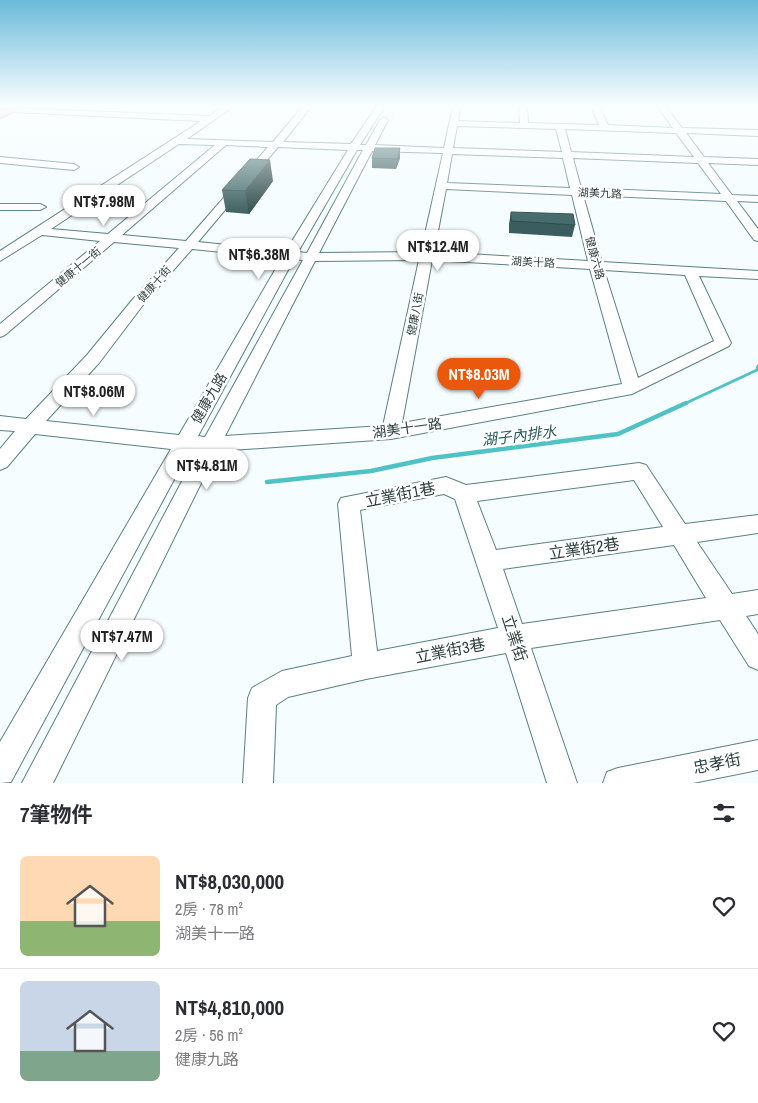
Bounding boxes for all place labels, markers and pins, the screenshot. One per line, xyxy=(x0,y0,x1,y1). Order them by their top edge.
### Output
pin: NT$7.98M xyxy=(52,184,156,227)
pin: NT$12.4M xyxy=(386,230,490,272)
pin: NT$6.38M xyxy=(207,238,311,280)
pin: NT$8.03M xyxy=(427,358,531,400)
pin: NT$8.06M xyxy=(42,374,146,417)
pin: NT$4.81M xyxy=(155,448,259,491)
pin: NT$7.47M xyxy=(70,620,174,662)

